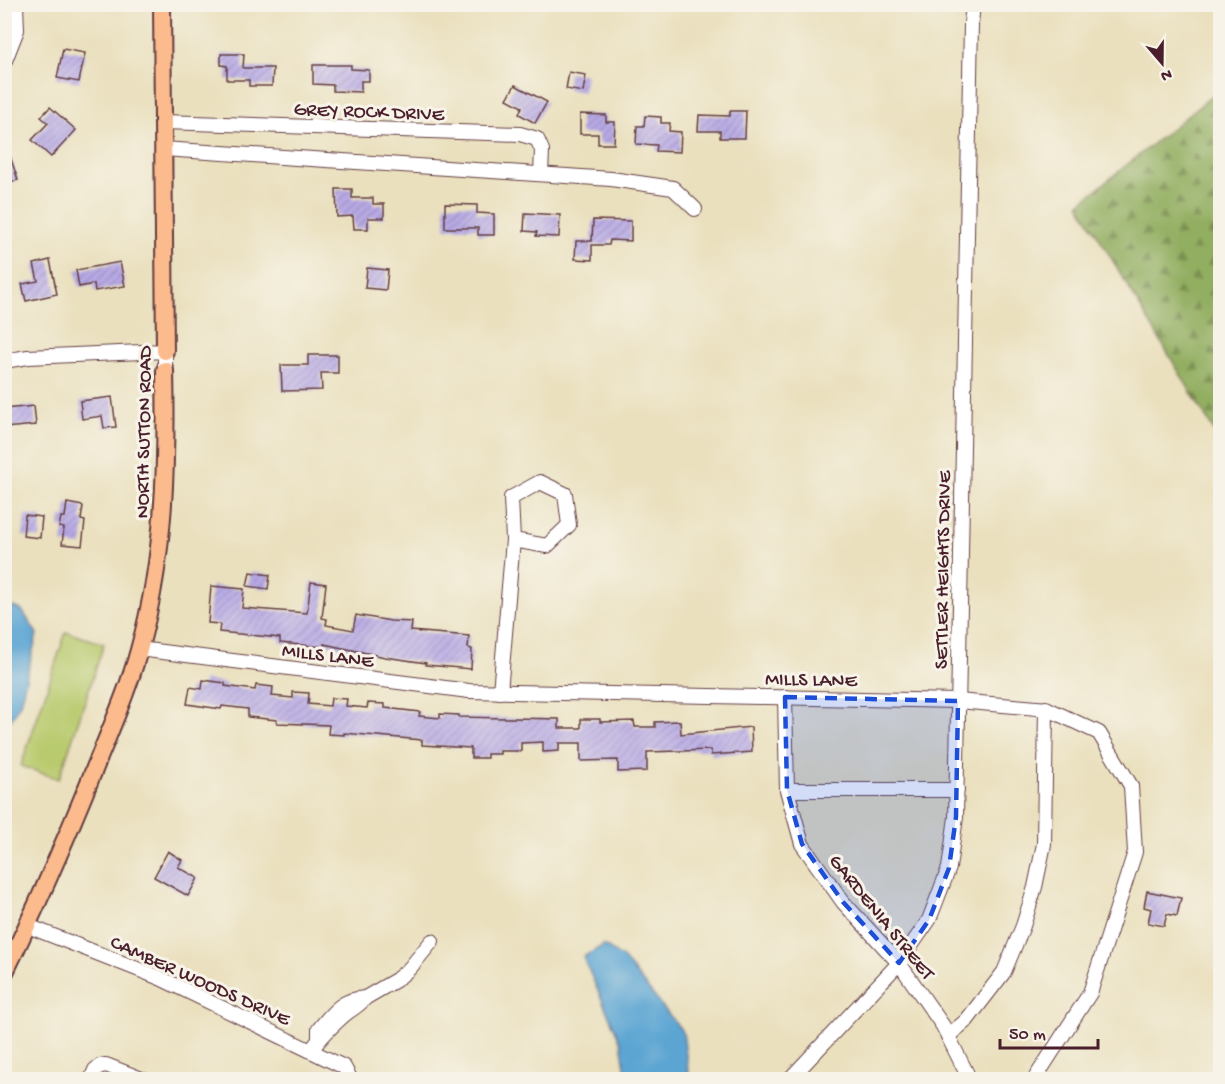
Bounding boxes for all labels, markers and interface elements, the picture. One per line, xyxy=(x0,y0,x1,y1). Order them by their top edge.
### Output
north arrow xyxy=(1132,33,1192,93)
text: N xyxy=(1157,63,1174,85)
street label: GREY ROCK DRIVE xyxy=(293,99,446,128)
street label: NORTH SUTTON ROAD xyxy=(132,345,159,519)
street label: SETTLER HEIGHTS DRIVE xyxy=(931,469,958,669)
street label: MILLS LANE xyxy=(281,640,376,675)
street label: MILLS LANE xyxy=(765,669,859,694)
street label: GARDENIA STREET xyxy=(823,851,939,987)
street label: CAMBER WOODS DRIVE xyxy=(106,932,294,1033)
scale bar xyxy=(1000,1012,1098,1050)
text: 50 m xyxy=(1009,1025,1046,1046)

